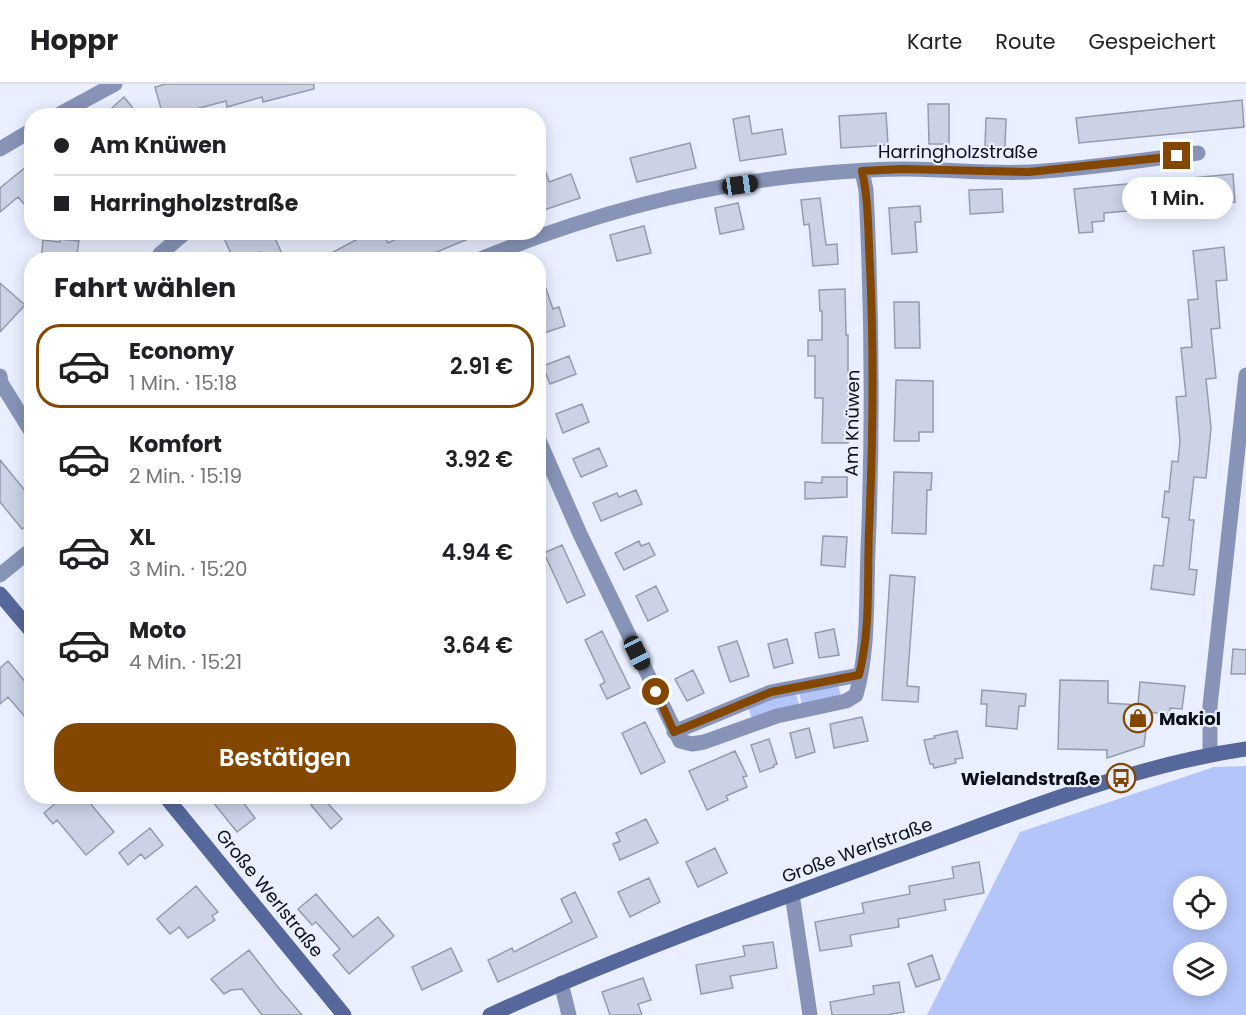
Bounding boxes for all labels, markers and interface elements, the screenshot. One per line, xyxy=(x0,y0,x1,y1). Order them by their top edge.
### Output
text: Hoppr xyxy=(30,21,118,60)
text: Karte xyxy=(907,27,962,56)
text: Route xyxy=(995,27,1056,56)
text: Gespeichert xyxy=(1089,27,1216,56)
text: Am Knüwen xyxy=(90,130,227,161)
street label: Harringholzstraße xyxy=(878,139,1038,164)
route end xyxy=(1163,142,1190,169)
car xyxy=(721,174,759,196)
callout: 1 Min. xyxy=(1122,177,1232,219)
text: 1 Min. xyxy=(1151,184,1204,212)
text: Harringholzstraße xyxy=(90,188,298,219)
text: Fahrt wählen xyxy=(54,269,236,306)
text: Economy xyxy=(129,336,234,367)
icon: car xyxy=(57,339,111,393)
text: 2.91 € xyxy=(450,351,513,382)
text: 1 Min. · 15:18 xyxy=(129,369,237,397)
street label: Am Knüwen xyxy=(839,369,865,477)
text: Komfort xyxy=(129,429,222,460)
icon: car xyxy=(57,432,111,486)
text: 3.92 € xyxy=(445,444,513,475)
text: 2 Min. · 15:19 xyxy=(129,462,242,490)
text: XL xyxy=(129,522,155,553)
icon: car xyxy=(57,525,111,579)
text: 4.94 € xyxy=(442,537,513,568)
text: 3 Min. · 15:20 xyxy=(129,555,247,583)
text: Moto xyxy=(129,615,186,646)
icon: car xyxy=(57,618,111,672)
text: 3.64 € xyxy=(443,630,513,661)
car xyxy=(621,633,653,673)
text: 4 Min. · 15:21 xyxy=(129,648,242,676)
route start xyxy=(642,678,669,705)
shop icon: Makiol xyxy=(1122,702,1154,734)
place label: Makiol xyxy=(1159,706,1221,731)
button: Bestätigen xyxy=(54,723,516,792)
bus stop icon: Wielandstraße xyxy=(1105,762,1137,794)
place label: Wielandstraße xyxy=(961,766,1100,791)
street label: Große Werlstraße xyxy=(778,811,936,889)
street label: Große Werlstraße xyxy=(210,824,330,962)
map controls xyxy=(1173,876,1227,996)
button: locate xyxy=(1173,876,1227,930)
button: layers xyxy=(1173,942,1227,996)

